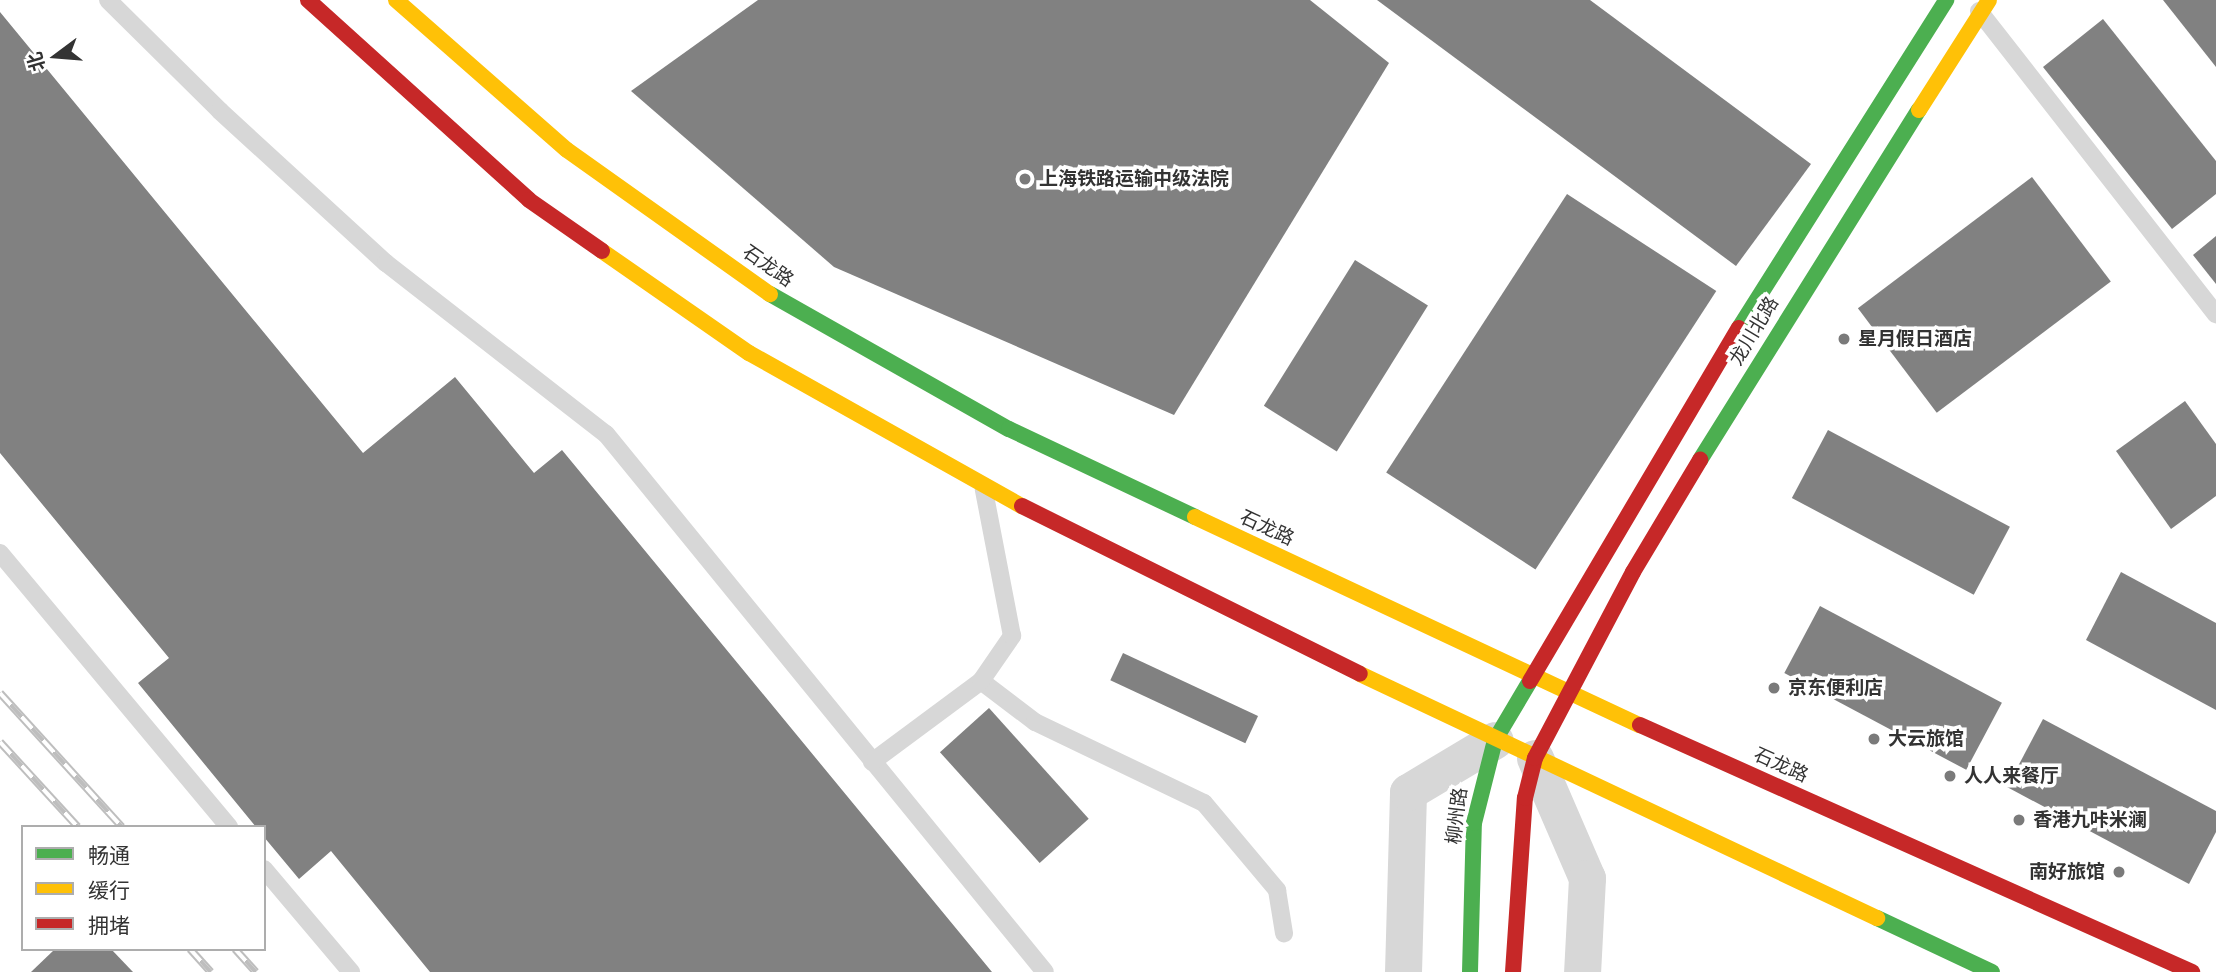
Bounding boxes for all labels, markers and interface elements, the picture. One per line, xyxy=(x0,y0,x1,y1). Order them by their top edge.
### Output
north arrow xyxy=(21,21,91,91)
text: 北 xyxy=(22,49,50,74)
place label: 上海铁路运输中级法院 xyxy=(1039,168,1229,190)
marker: 上海铁路运输中级法院 xyxy=(1017,171,1033,187)
street label: 石龙路 xyxy=(738,240,798,292)
street label: 龙川北路 xyxy=(1725,293,1783,369)
place label: 星月假日酒店 xyxy=(1858,328,1972,350)
marker: 星月假日酒店 xyxy=(1836,331,1852,347)
street label: 石龙路 xyxy=(1236,506,1298,550)
place label: 京东便利店 xyxy=(1788,677,1883,699)
marker: 京东便利店 xyxy=(1766,680,1782,696)
place label: 大云旅馆 xyxy=(1888,728,1964,750)
marker: 大云旅馆 xyxy=(1866,731,1882,747)
street label: 石龙路 xyxy=(1750,743,1812,787)
place label: 人人来餐厅 xyxy=(1964,765,2059,787)
marker: 人人来餐厅 xyxy=(1942,768,1958,784)
street label: 柳州路 xyxy=(1442,786,1472,846)
place label: 香港九咔米澜 xyxy=(2033,809,2147,831)
marker: 香港九咔米澜 xyxy=(2011,812,2027,828)
legend xyxy=(21,825,266,951)
text: 畅通 xyxy=(88,841,130,869)
place label: 南好旅馆 xyxy=(2029,861,2105,883)
marker: 南好旅馆 xyxy=(2111,864,2127,880)
text: 缓行 xyxy=(88,876,130,904)
text: 拥堵 xyxy=(88,911,130,939)

